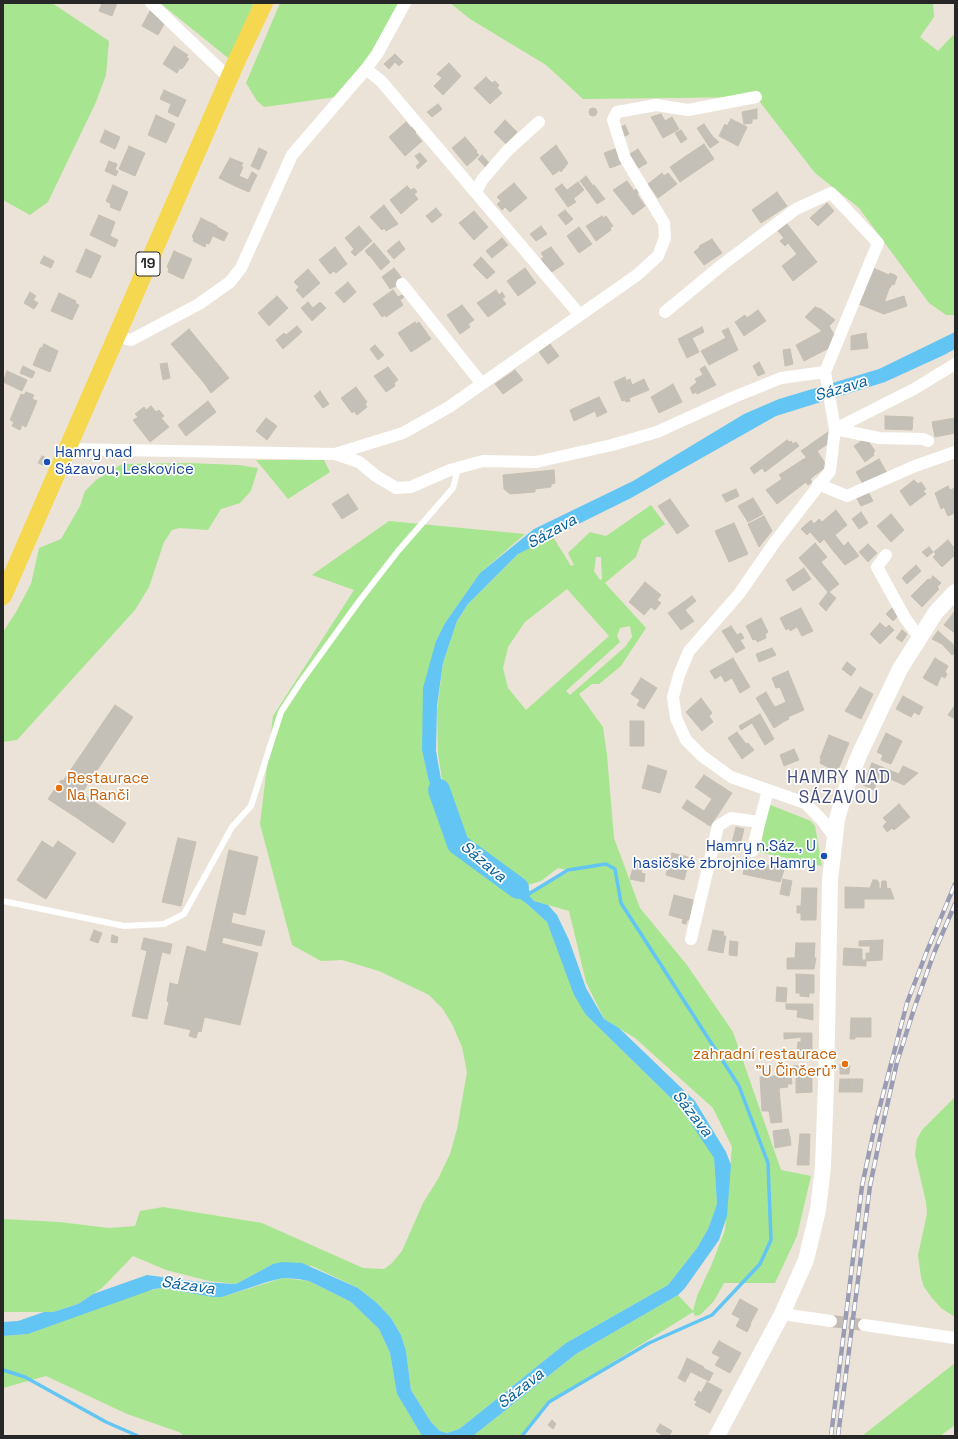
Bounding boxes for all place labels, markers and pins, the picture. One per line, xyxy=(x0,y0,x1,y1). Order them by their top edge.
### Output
place label: Hamry nad Sázavou, Leskovice xyxy=(55,444,194,479)
marker: Hamry nad Sázavou, Leskovice xyxy=(42,457,52,467)
place label: Restaurace Na Ranči xyxy=(67,770,149,805)
marker: Restaurace Na Ranči xyxy=(54,783,64,793)
place label: Hamry n.Sáz., U hasičské zbrojnice Hamry xyxy=(633,838,816,873)
marker: Hamry n.Sáz., U hasičské zbrojnice Hamry xyxy=(819,851,829,861)
place label: zahradní restaurace "U Činčerů" xyxy=(693,1046,837,1081)
marker: zahradní restaurace "U Činčerů" xyxy=(840,1059,850,1069)

